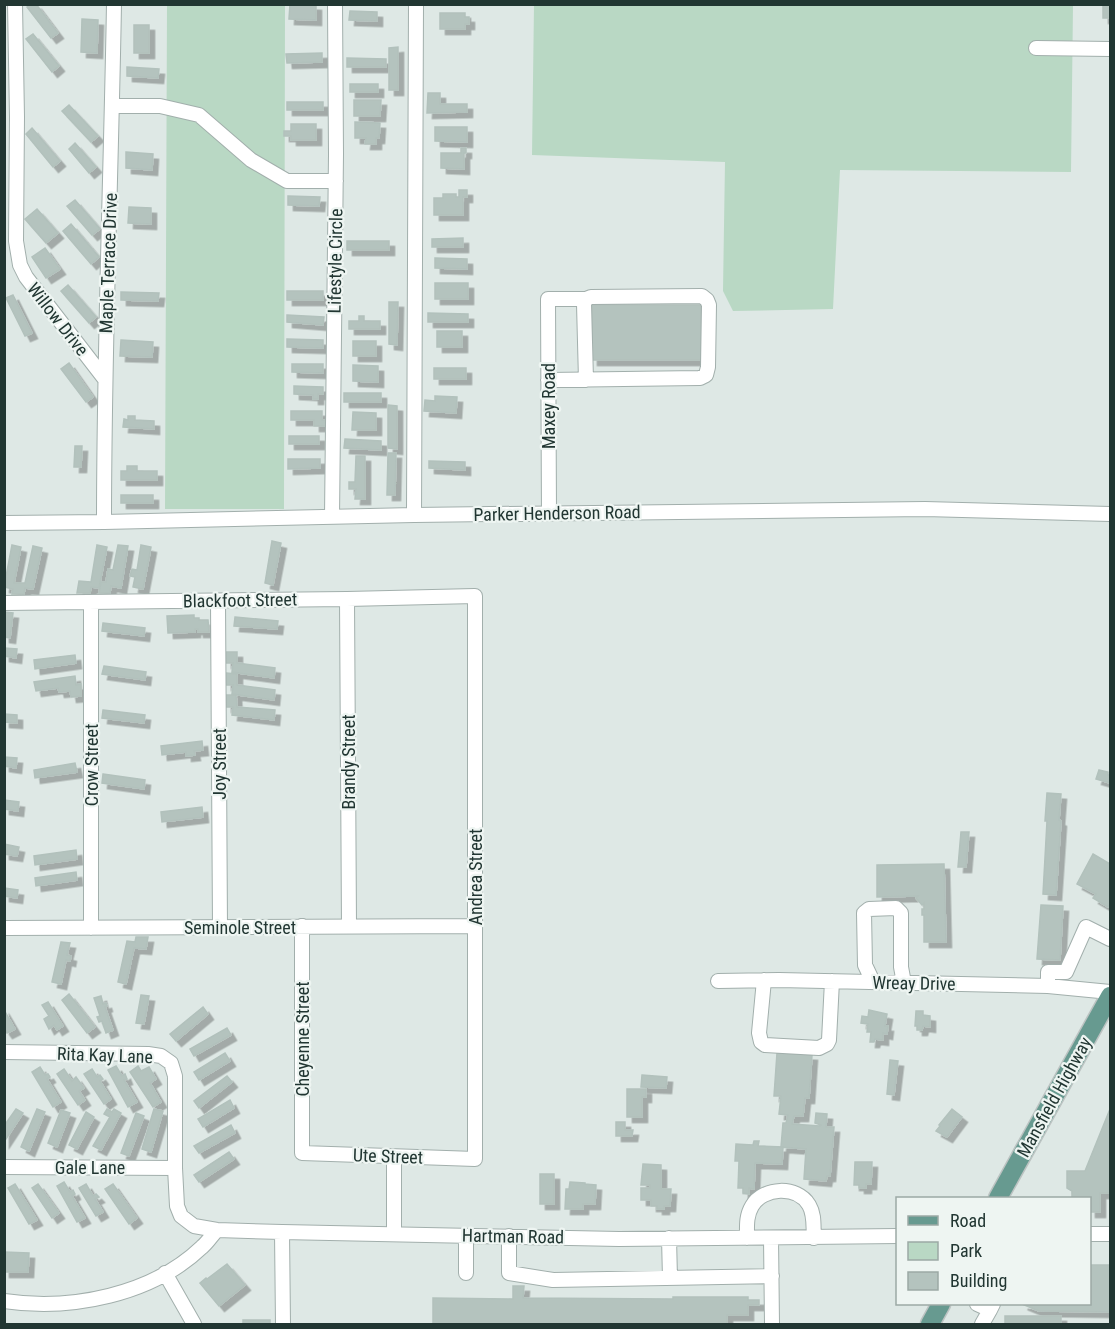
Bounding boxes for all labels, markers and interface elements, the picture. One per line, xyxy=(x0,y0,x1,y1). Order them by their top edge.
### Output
street label: Maple Terrace Drive xyxy=(95,192,121,334)
street label: Lifestyle Circle xyxy=(324,208,346,314)
street label: Willow Drive xyxy=(23,278,93,360)
street label: Maxey Road xyxy=(538,363,559,449)
street label: Parker Henderson Road xyxy=(473,501,641,525)
street label: Blackfoot Street xyxy=(183,589,297,611)
street label: Brandy Street xyxy=(338,714,359,810)
street label: Crow Street xyxy=(81,724,102,806)
street label: Joy Street xyxy=(209,728,230,800)
street label: Andrea Street xyxy=(465,829,486,925)
street label: Seminole Street xyxy=(184,917,296,938)
street label: Wreay Drive xyxy=(872,972,956,994)
street label: Cheyenne Street xyxy=(292,981,313,1097)
street label: Mansfield Highway xyxy=(1012,1033,1096,1161)
street label: Rita Kay Lane xyxy=(57,1043,153,1067)
street label: Ute Street xyxy=(353,1144,423,1168)
street label: Gale Lane xyxy=(55,1157,125,1178)
legend xyxy=(896,1197,1091,1305)
text: Road xyxy=(950,1210,986,1231)
street label: Hartman Road xyxy=(462,1225,564,1247)
text: Park xyxy=(950,1240,982,1261)
text: Building xyxy=(950,1270,1007,1291)

